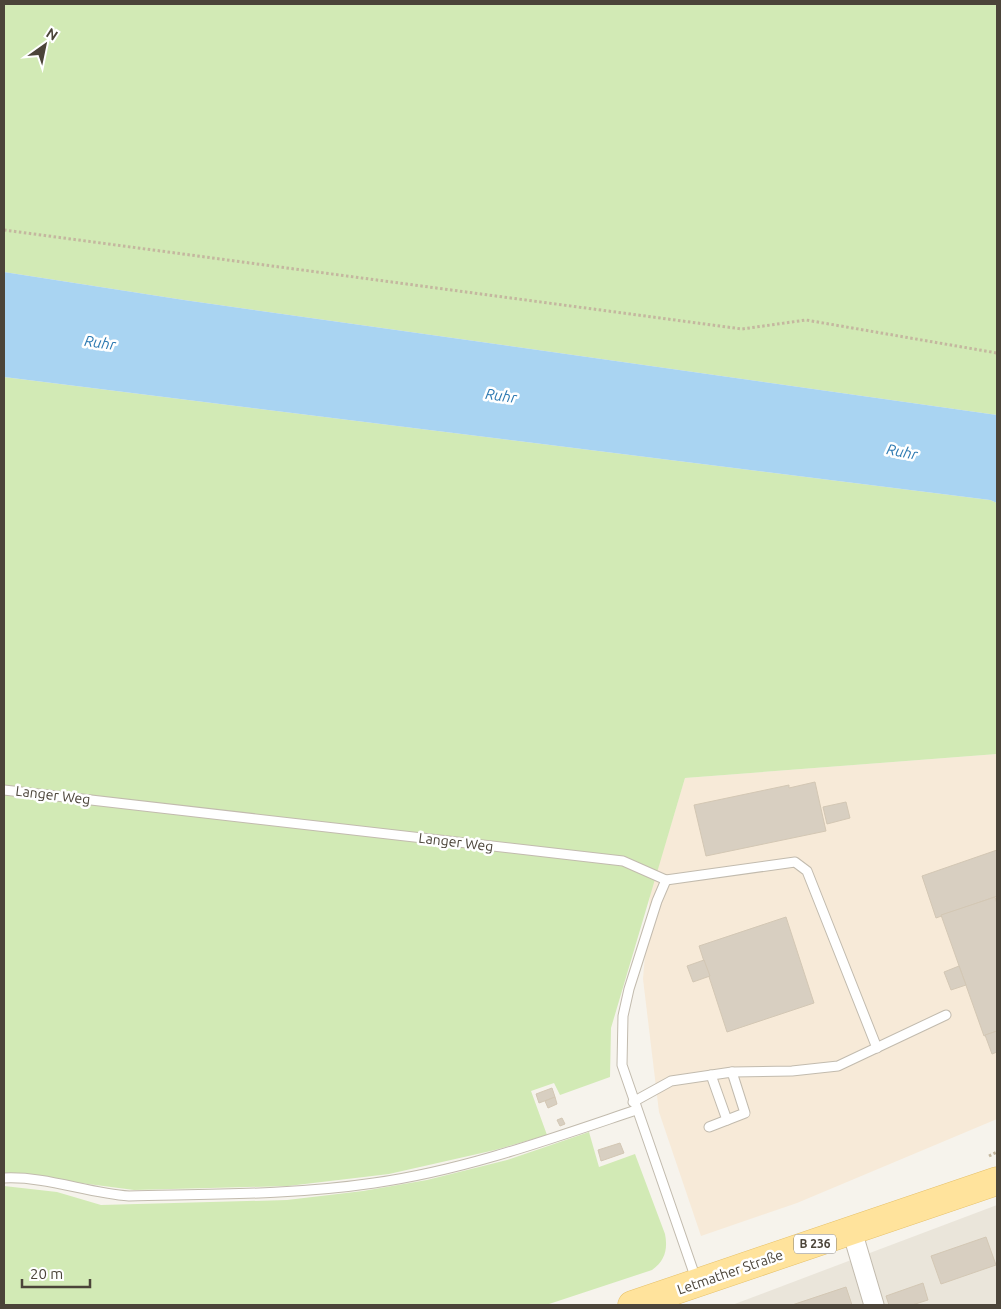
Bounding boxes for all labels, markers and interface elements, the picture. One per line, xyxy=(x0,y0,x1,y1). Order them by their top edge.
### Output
north arrow xyxy=(20,20,70,70)
text: N xyxy=(43,25,61,44)
water label: Ruhr xyxy=(83,332,118,353)
water label: Ruhr xyxy=(484,385,519,406)
water label: Ruhr xyxy=(885,440,920,463)
street label: Langer Weg xyxy=(15,782,91,808)
street label: Langer Weg xyxy=(418,829,494,855)
road number: B 236 xyxy=(794,1234,836,1254)
street label: Letmather Straße xyxy=(675,1246,785,1298)
scale bar xyxy=(22,1256,90,1288)
text: 20 m xyxy=(30,1265,63,1282)

